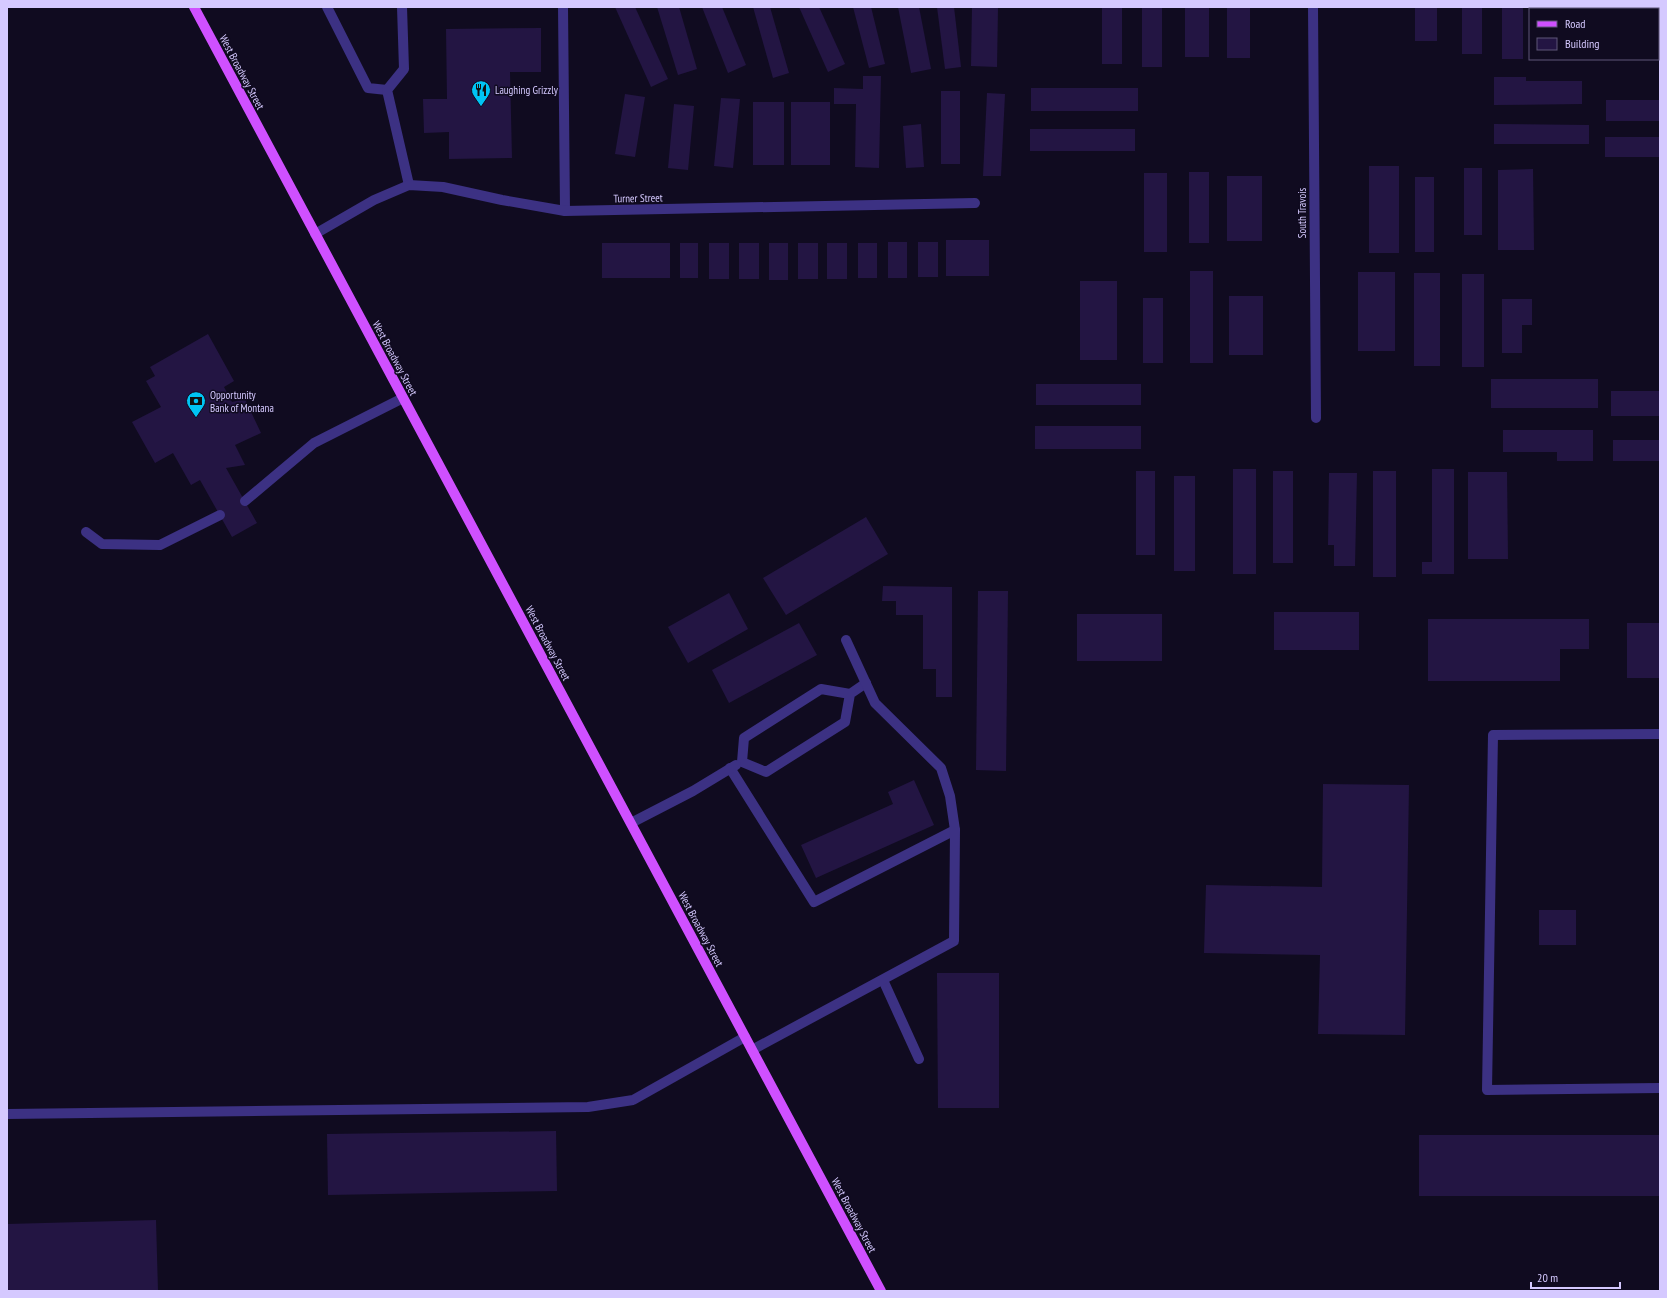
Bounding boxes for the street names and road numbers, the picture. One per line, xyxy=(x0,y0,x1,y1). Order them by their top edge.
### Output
street label: West Broadway Street xyxy=(216,32,268,112)
street label: South Travois xyxy=(1295,187,1309,238)
street label: Turner Street xyxy=(613,191,663,205)
street label: West Broadway Street xyxy=(369,318,421,398)
street label: West Broadway Street xyxy=(522,603,574,683)
street label: West Broadway Street xyxy=(675,889,727,969)
street label: West Broadway Street xyxy=(828,1175,880,1255)

